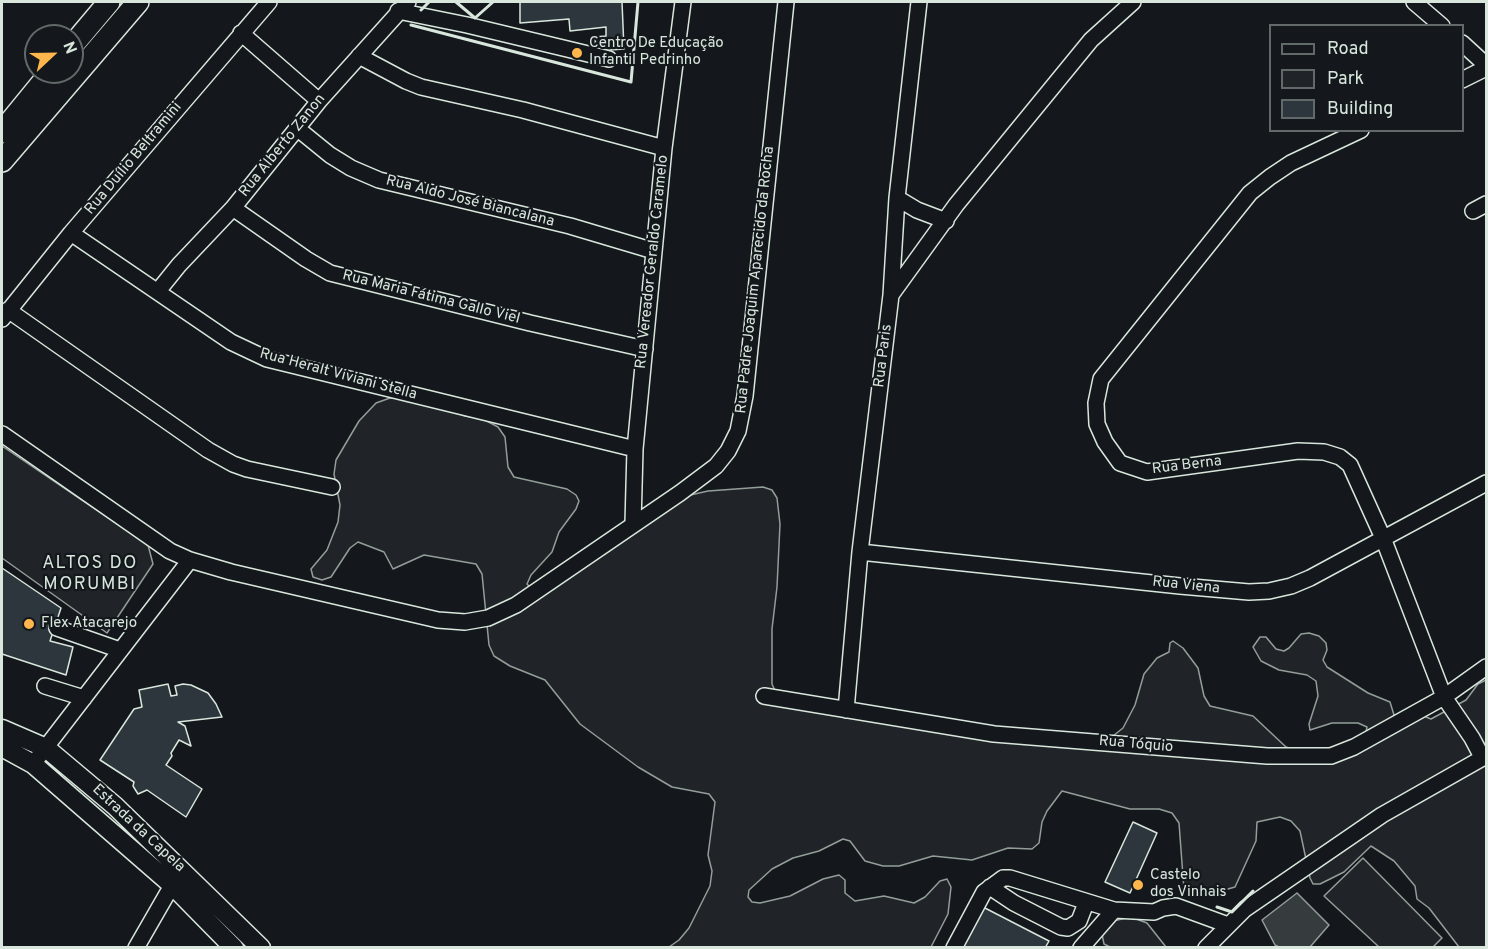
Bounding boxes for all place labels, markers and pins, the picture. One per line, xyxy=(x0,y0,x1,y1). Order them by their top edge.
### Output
place label: Centro De Educação Infantil Pedrinho xyxy=(589,35,724,70)
marker: Centro De Educação Infantil Pedrinho xyxy=(570,46,584,60)
place label: Flex Atacarejo xyxy=(41,615,137,633)
marker: Flex Atacarejo xyxy=(22,617,36,631)
place label: Castelo dos Vinhais xyxy=(1150,867,1226,902)
marker: Castelo dos Vinhais xyxy=(1131,878,1145,892)

